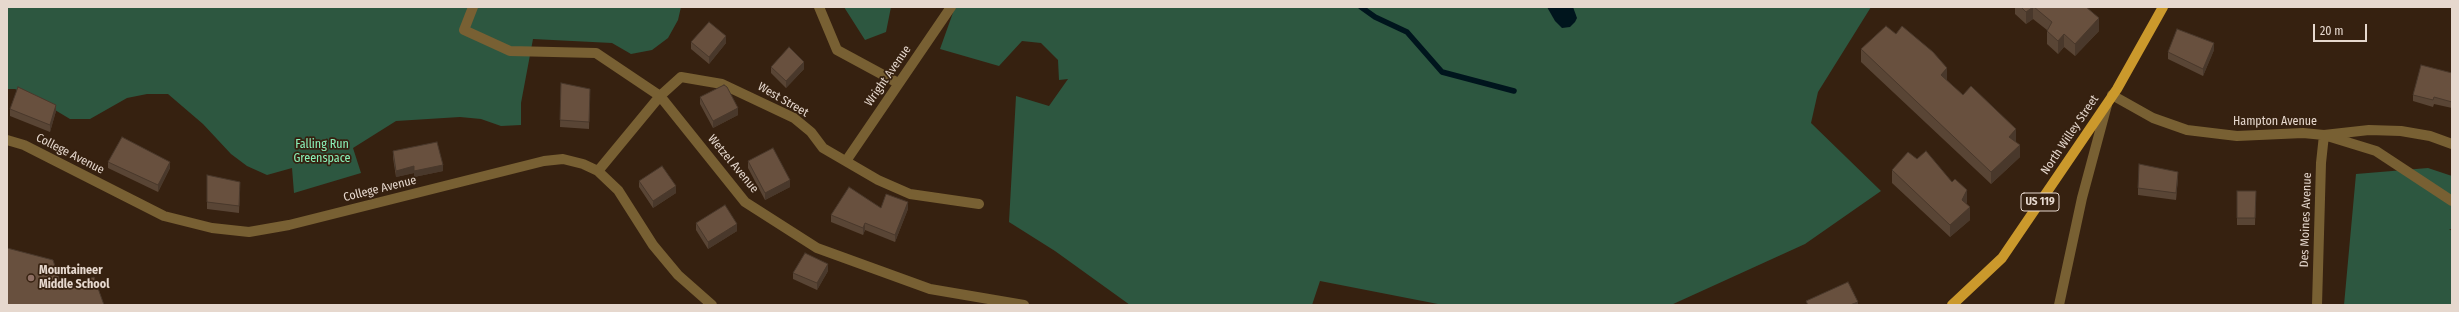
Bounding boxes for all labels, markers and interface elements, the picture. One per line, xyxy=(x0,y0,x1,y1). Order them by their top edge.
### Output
scale bar xyxy=(2315,16,2369,42)
text: 20 m xyxy=(2320,24,2344,38)
street label: Wright Avenue xyxy=(862,43,914,109)
street label: West Street xyxy=(755,80,811,120)
street label: North Willey Street xyxy=(2038,93,2102,177)
street label: Hampton Avenue xyxy=(2233,115,2317,129)
street label: College Avenue xyxy=(33,131,107,177)
street label: Wetzel Avenue xyxy=(705,132,761,196)
park label: Falling Run Greenspace xyxy=(293,138,351,166)
street label: Des Moines Avenue xyxy=(2297,172,2315,268)
street label: College Avenue xyxy=(342,173,418,205)
road number: US 119 xyxy=(2021,193,2059,211)
place label: Mountaineer Middle School xyxy=(39,264,109,292)
marker: Mountaineer Middle School xyxy=(26,273,36,283)

